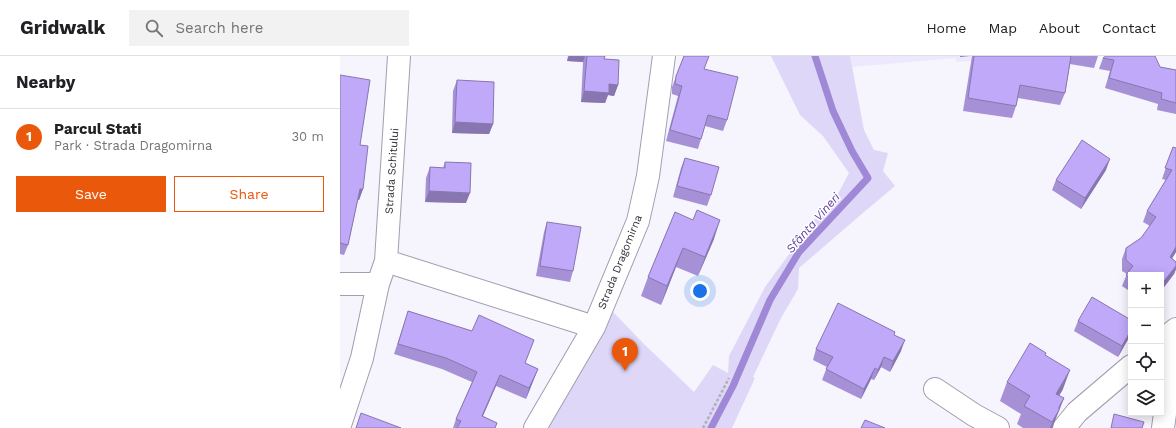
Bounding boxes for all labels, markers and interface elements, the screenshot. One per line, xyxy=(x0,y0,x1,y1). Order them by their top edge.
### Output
search box xyxy=(129,10,409,46)
text: Gridwalk xyxy=(20,16,105,39)
icon: search xyxy=(143,17,165,39)
text: Search here xyxy=(175,19,263,37)
text: Home xyxy=(926,20,966,36)
text: Map xyxy=(988,20,1017,36)
text: About xyxy=(1039,20,1080,36)
text: Contact xyxy=(1102,20,1156,36)
text: Nearby xyxy=(16,72,75,92)
text: Parcul Stati xyxy=(54,120,142,138)
street label: Strada Schitului xyxy=(383,127,401,214)
text: 1 xyxy=(26,129,32,144)
text: 30 m xyxy=(292,129,324,144)
text: Park · Strada Dragomirna xyxy=(54,138,212,153)
button: Save xyxy=(16,176,166,212)
button: Share xyxy=(174,176,324,212)
water label: Sfânta Vineri xyxy=(783,189,843,256)
street label: Strada Dragomirna xyxy=(595,213,645,311)
map controls xyxy=(1128,272,1164,416)
button: + xyxy=(1128,272,1164,308)
your location xyxy=(690,281,710,301)
button: − xyxy=(1128,308,1164,344)
pin: 1 xyxy=(612,338,638,371)
button: locate xyxy=(1128,344,1164,380)
button: layers xyxy=(1128,380,1164,416)

